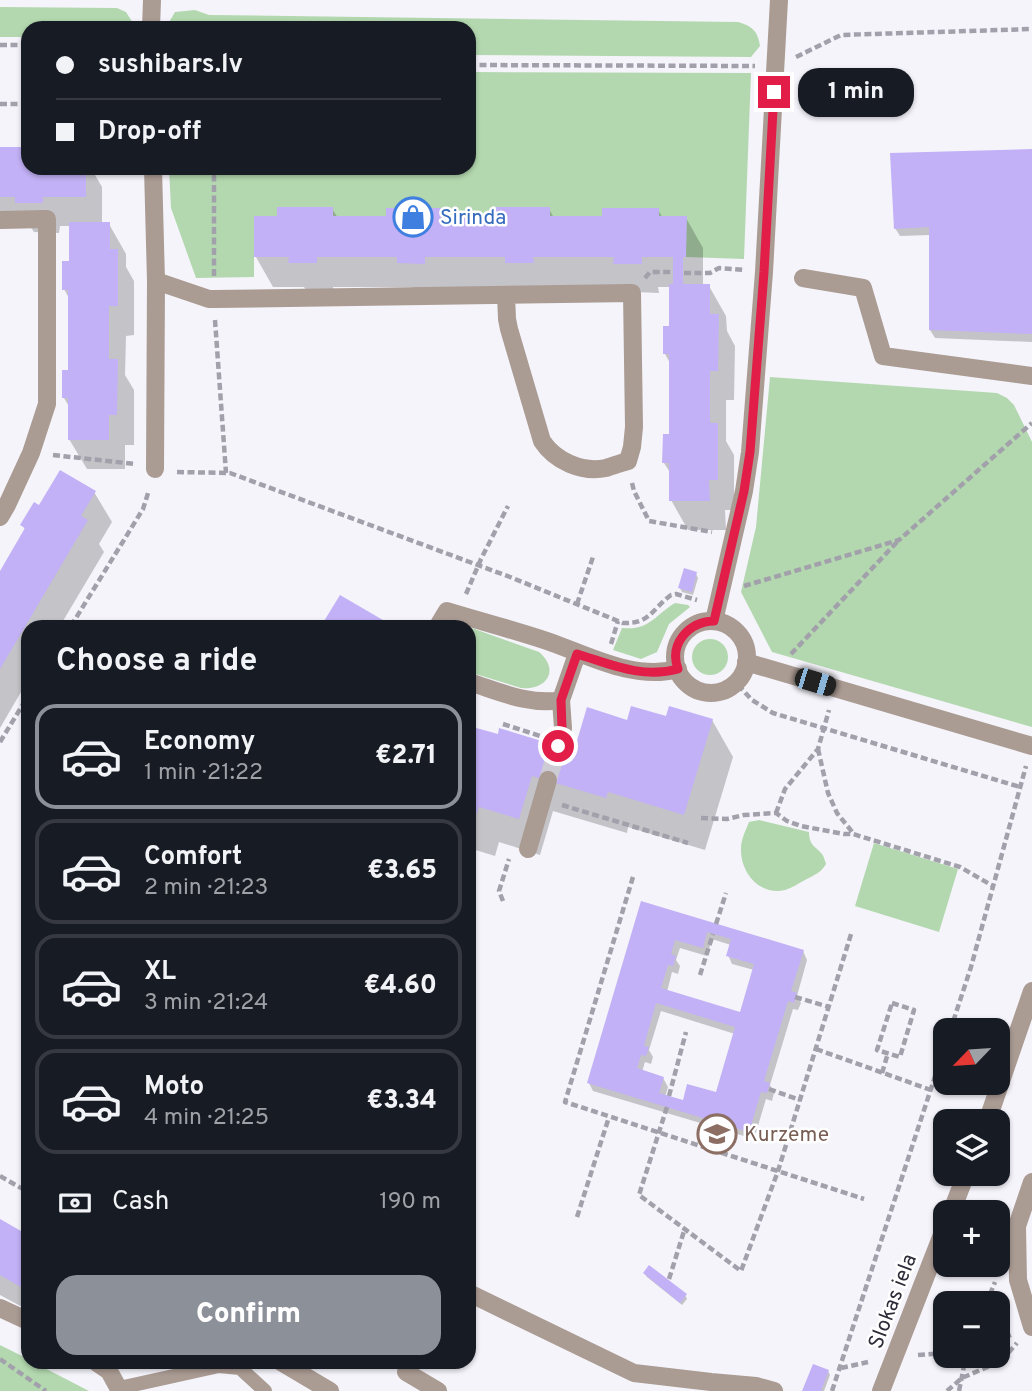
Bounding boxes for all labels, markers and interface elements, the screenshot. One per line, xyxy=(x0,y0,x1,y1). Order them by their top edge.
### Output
text: sushibars.lv xyxy=(98,49,243,82)
callout: 1 min xyxy=(798,68,914,116)
route end xyxy=(758,76,790,108)
text: 1 min xyxy=(828,78,884,107)
text: Drop-off xyxy=(98,116,201,149)
shop icon: Sirinda xyxy=(392,196,434,238)
place label: Sirinda xyxy=(440,205,506,232)
text: Choose a ride xyxy=(56,642,257,682)
car xyxy=(792,666,839,698)
icon: car xyxy=(60,725,123,788)
text: Economy xyxy=(144,726,255,759)
route start xyxy=(542,730,574,762)
text: €2.71 xyxy=(375,740,437,773)
text: 1 min · 21:22 xyxy=(144,759,263,788)
icon: car xyxy=(60,840,123,903)
text: Comfort xyxy=(144,841,242,874)
text: €3.65 xyxy=(367,855,437,888)
text: 2 min · 21:23 xyxy=(144,874,268,903)
icon: car xyxy=(60,955,123,1018)
text: XL xyxy=(144,956,176,989)
text: €4.60 xyxy=(364,970,437,1003)
text: 3 min · 21:24 xyxy=(144,989,268,1018)
north arrow xyxy=(933,1018,1010,1096)
map controls xyxy=(933,1018,1010,1368)
icon: car xyxy=(60,1070,123,1133)
text: Moto xyxy=(144,1071,204,1104)
text: €3.34 xyxy=(367,1085,437,1118)
text: 4 min · 21:25 xyxy=(144,1104,269,1133)
button: layers xyxy=(933,1109,1010,1186)
school or university icon: Kurzeme xyxy=(696,1113,738,1155)
place label: Kurzeme xyxy=(744,1122,829,1149)
icon: cash xyxy=(56,1184,94,1222)
text: Cash xyxy=(112,1186,169,1219)
text: 190 m xyxy=(379,1188,441,1217)
button: + xyxy=(933,1200,1010,1277)
street label: Slokas iela xyxy=(863,1250,924,1353)
button: Confirm xyxy=(56,1275,441,1355)
button: − xyxy=(933,1291,1010,1368)

